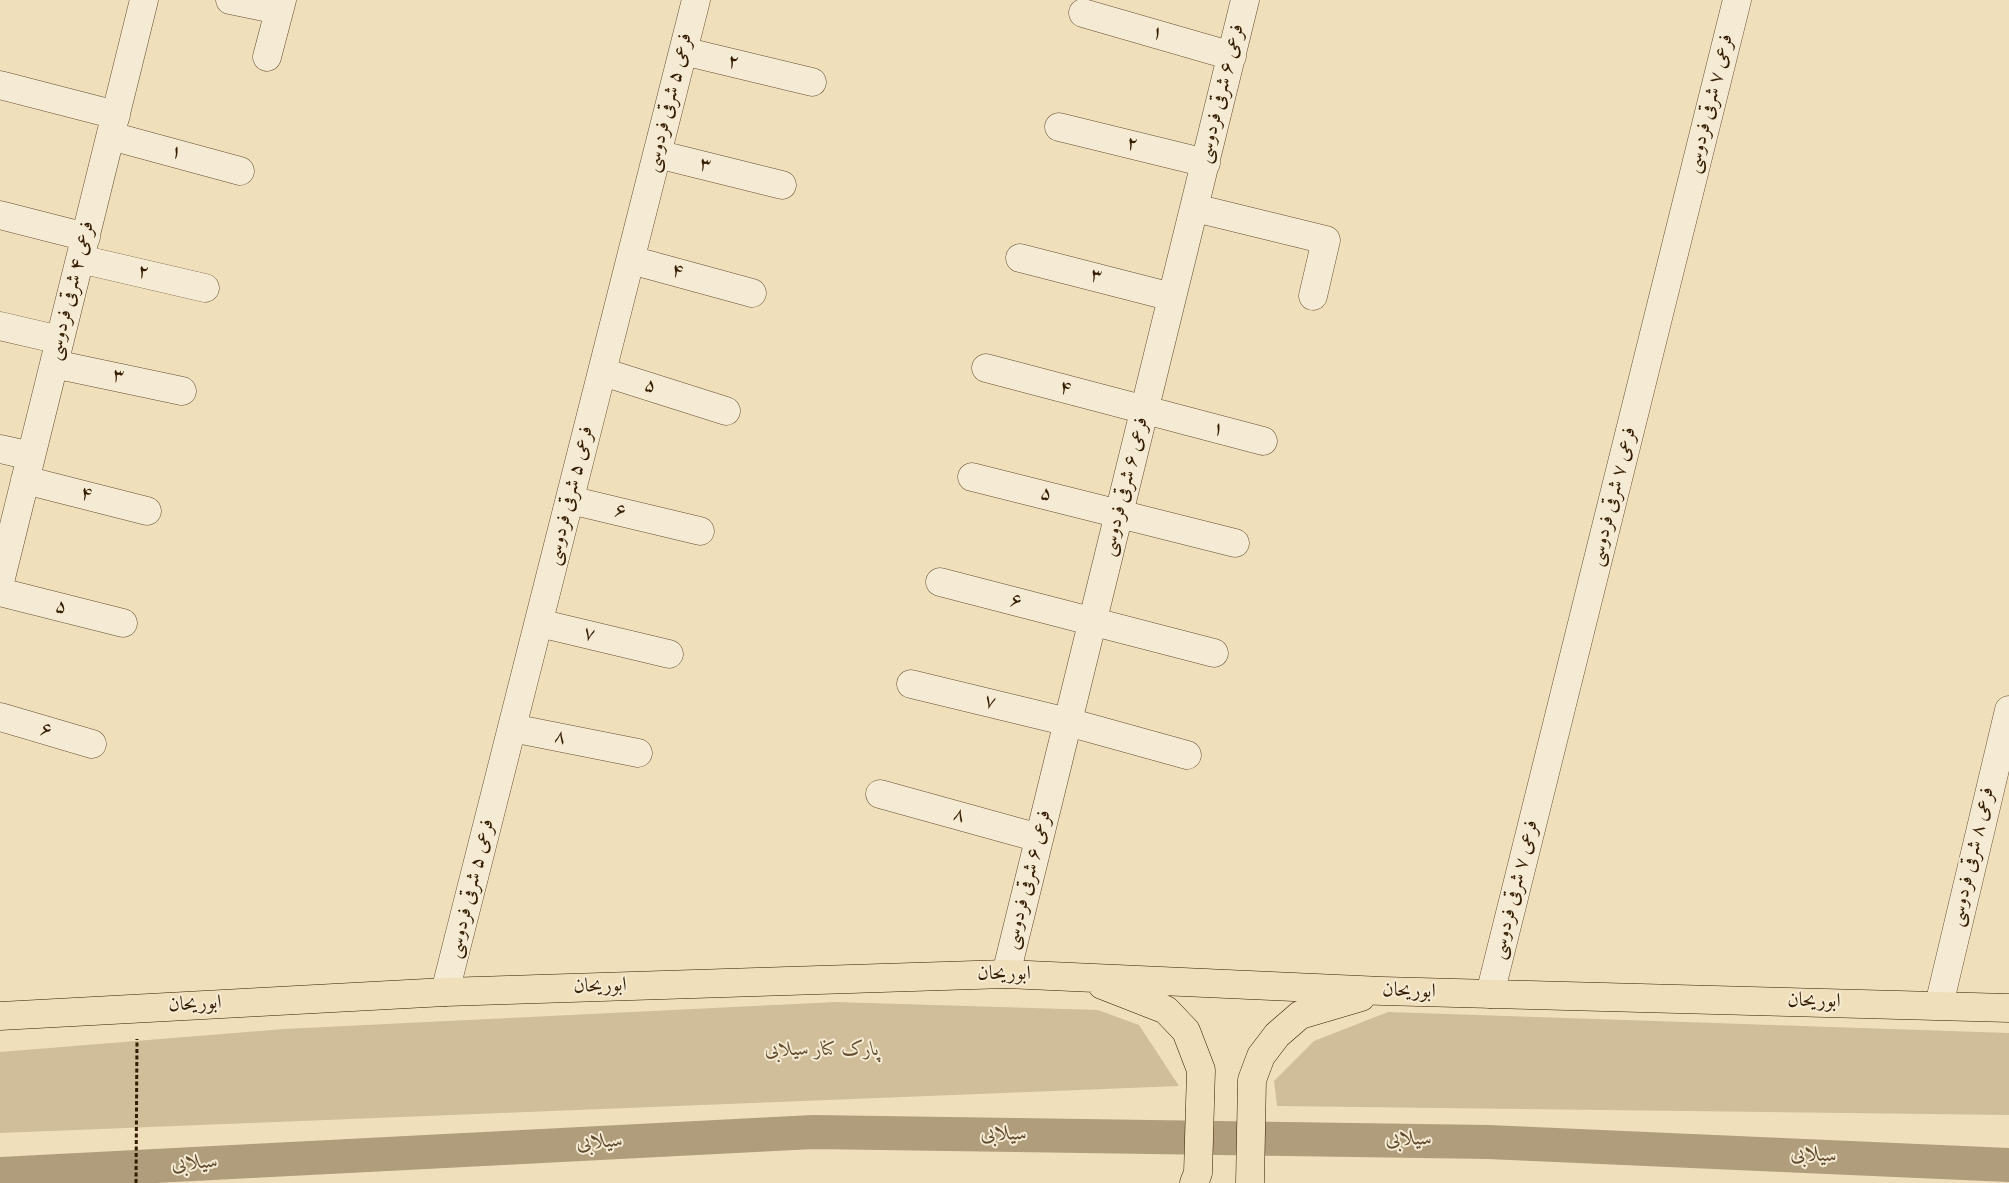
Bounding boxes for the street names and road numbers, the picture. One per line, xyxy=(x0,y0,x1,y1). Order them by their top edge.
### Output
street label: ۱ xyxy=(1148,21,1166,47)
street label: فرعی ۶ شرقی فردوسی xyxy=(1193,22,1251,166)
street label: فرعی ۵ شرقی فردوسی xyxy=(641,31,699,175)
street label: فرعی ۷ شرقی فردوسی xyxy=(1682,32,1740,176)
street label: ۲ xyxy=(725,50,741,76)
street label: ۲ xyxy=(1123,132,1141,158)
street label: ۱ xyxy=(167,140,185,166)
street label: ۳ xyxy=(696,153,714,179)
street label: فرعی ۴ شرقی فردوسی xyxy=(43,219,101,363)
street label: ۴ xyxy=(668,259,686,285)
street label: ۲ xyxy=(135,260,151,286)
street label: ۳ xyxy=(1087,264,1105,290)
street label: ۳ xyxy=(110,364,126,390)
street label: ۵ xyxy=(641,374,659,400)
street label: ۴ xyxy=(1056,376,1074,402)
street label: فرعی ۶ شرقی فردوسی xyxy=(1097,415,1155,559)
street label: ۱ xyxy=(1209,417,1227,443)
street label: فرعی ۵ شرقی فردوسی xyxy=(542,424,600,568)
street label: فرعی ۷ شرقی فردوسی xyxy=(1585,425,1643,569)
street label: ۴ xyxy=(77,482,95,508)
street label: ۵ xyxy=(1037,482,1055,508)
street label: ۶ xyxy=(612,499,628,525)
street label: ۶ xyxy=(1007,589,1025,615)
street label: ۵ xyxy=(52,595,70,621)
street label: ۷ xyxy=(581,622,597,648)
street label: ۷ xyxy=(981,690,999,716)
street label: ۶ xyxy=(37,718,55,744)
street label: ۸ xyxy=(552,725,568,751)
street label: فرعی ۸ شرقی فردوسی xyxy=(1945,785,2001,929)
street label: ۸ xyxy=(950,803,968,829)
street label: فرعی ۶ شرقی فردوسی xyxy=(1000,808,1058,952)
street label: فرعی ۵ شرقی فردوسی xyxy=(443,817,501,961)
street label: فرعی ۷ شرقی فردوسی xyxy=(1487,818,1545,962)
street label: ابوریحان xyxy=(977,963,1031,987)
street label: ابوریحان xyxy=(573,974,627,1000)
street label: ابوریحان xyxy=(1382,979,1436,1005)
street label: ابوریحان xyxy=(1787,990,1841,1014)
street label: ابوریحان xyxy=(168,992,222,1018)

